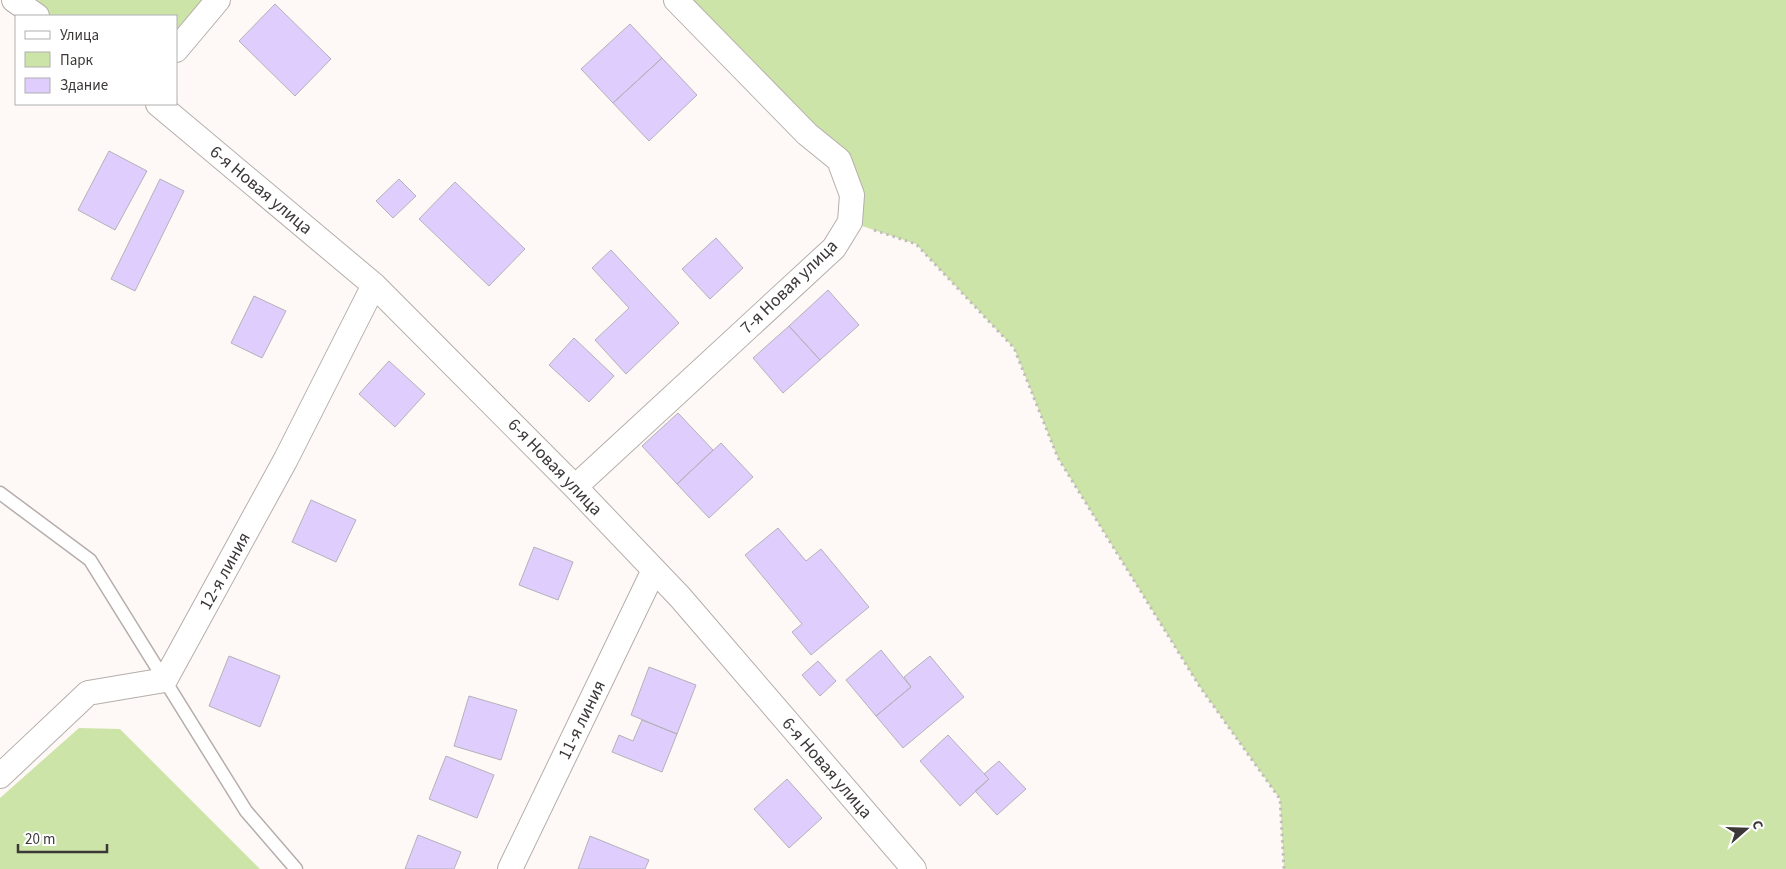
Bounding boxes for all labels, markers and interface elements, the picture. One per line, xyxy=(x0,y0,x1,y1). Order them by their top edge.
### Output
legend xyxy=(15,15,178,105)
text: Улица xyxy=(60,25,99,46)
text: Парк xyxy=(60,50,94,71)
text: Здание xyxy=(60,75,108,96)
street label: 6-я Новая улица xyxy=(204,140,318,240)
street label: 7-я Новая улица xyxy=(735,234,843,340)
street label: 6-я Новая улица xyxy=(502,413,608,521)
street label: 12-я линия xyxy=(193,528,257,614)
street label: 11-я линия xyxy=(552,676,612,764)
street label: 6-я Новая улица xyxy=(776,712,878,824)
north arrow xyxy=(1721,804,1771,854)
text: С xyxy=(1746,818,1768,832)
scale bar xyxy=(18,822,106,854)
text: 20 m xyxy=(25,829,55,850)

